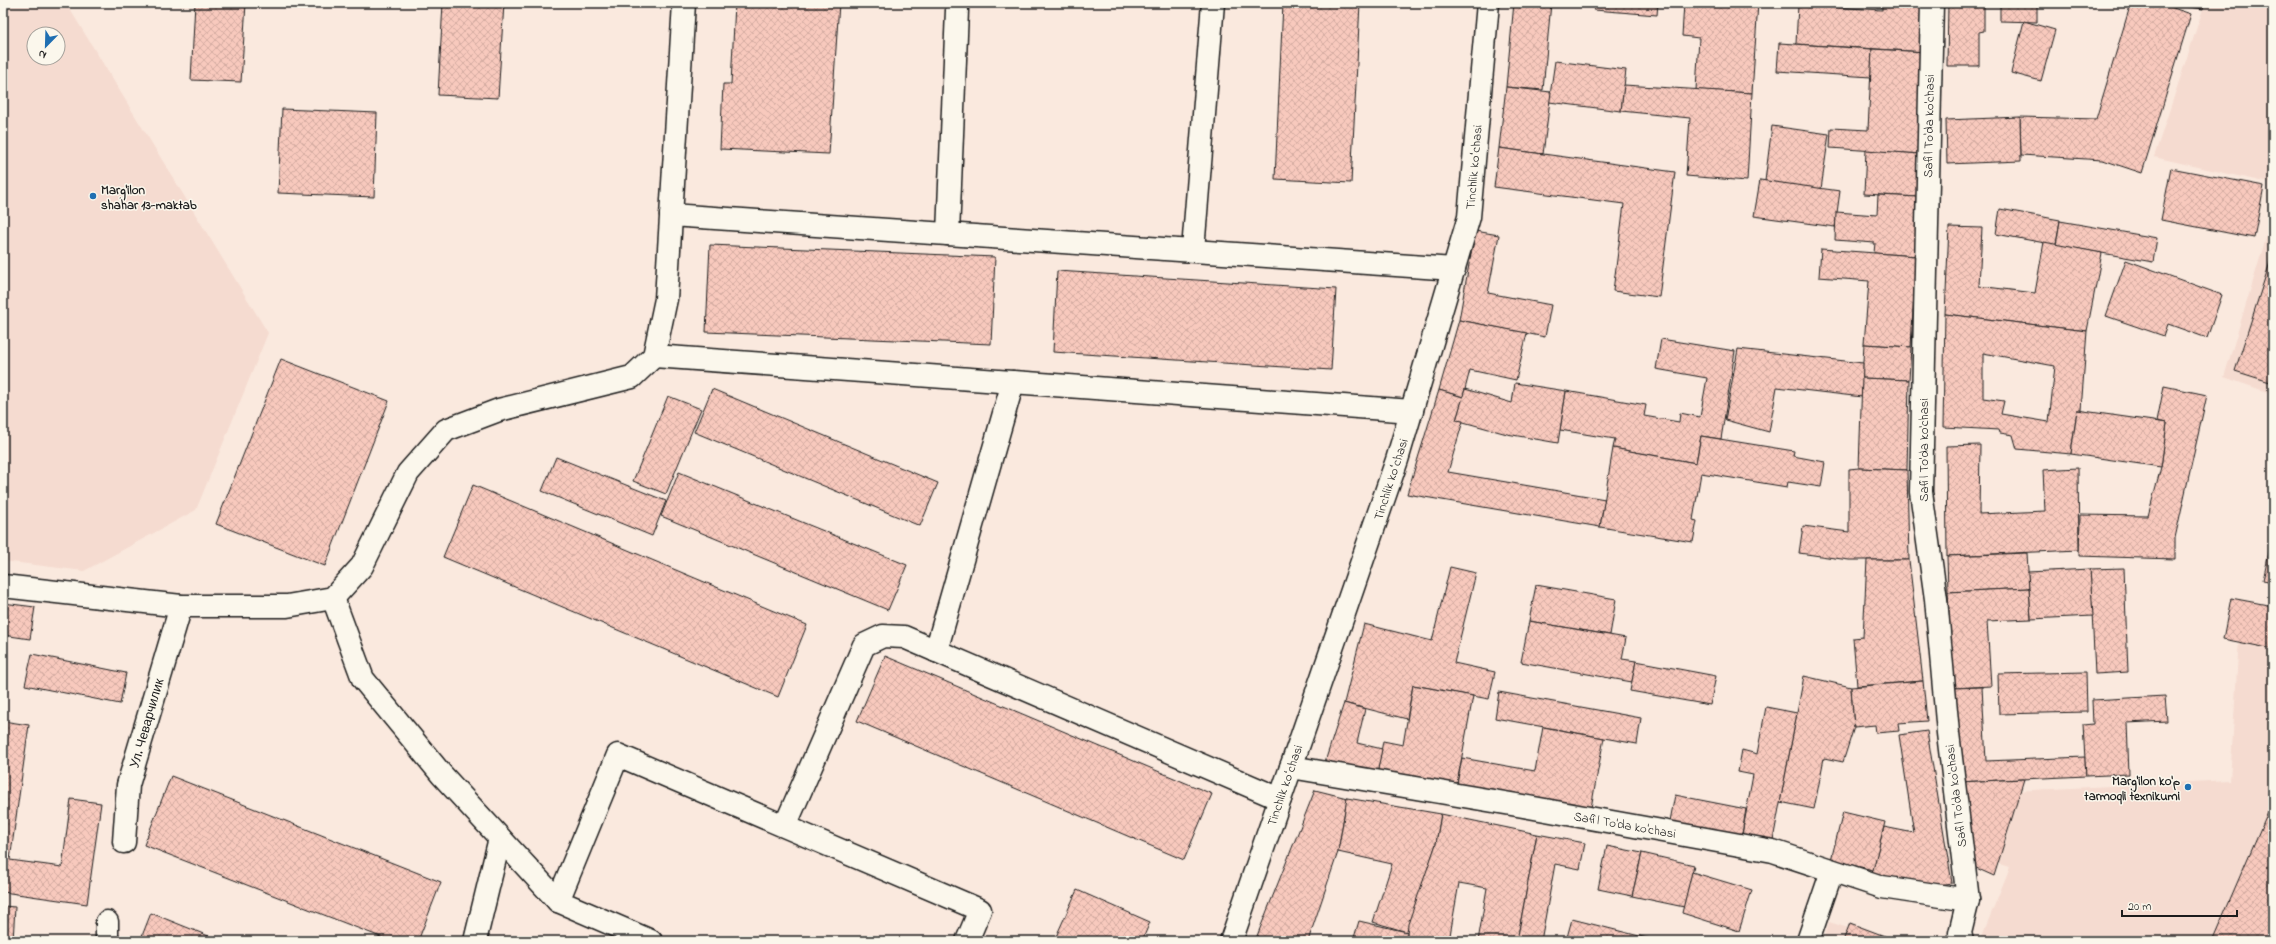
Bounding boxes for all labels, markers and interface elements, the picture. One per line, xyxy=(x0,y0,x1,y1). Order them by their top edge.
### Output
north arrow xyxy=(26,26,66,66)
text: N xyxy=(36,45,49,63)
street label: Safil To'da ko'chasi xyxy=(1919,74,1940,178)
street label: Tinchlik koʻchasi xyxy=(1461,124,1488,210)
place label: Marg'ilon shahar 13-maktab xyxy=(101,181,197,215)
marker: Marg'ilon shahar 13-maktab xyxy=(88,191,98,201)
street label: Safil To'da ko'chasi xyxy=(1915,398,1934,502)
street label: Tinchlik koʻchasi xyxy=(1369,436,1414,523)
street label: Ул. Чеварчилик xyxy=(126,676,169,770)
street label: Tinchlik koʻchasi xyxy=(1263,742,1308,829)
street label: Safil To'da ko'chasi xyxy=(1941,743,1972,848)
place label: Marg'ilon ko'p tarmoqli texnikumi xyxy=(2083,772,2180,806)
marker: Marg'ilon ko'p tarmoqli texnikumi xyxy=(2183,782,2193,792)
street label: Safil To'da ko'chasi xyxy=(1572,807,1677,844)
scale bar xyxy=(2122,892,2237,918)
text: 20 m xyxy=(2128,898,2151,916)

